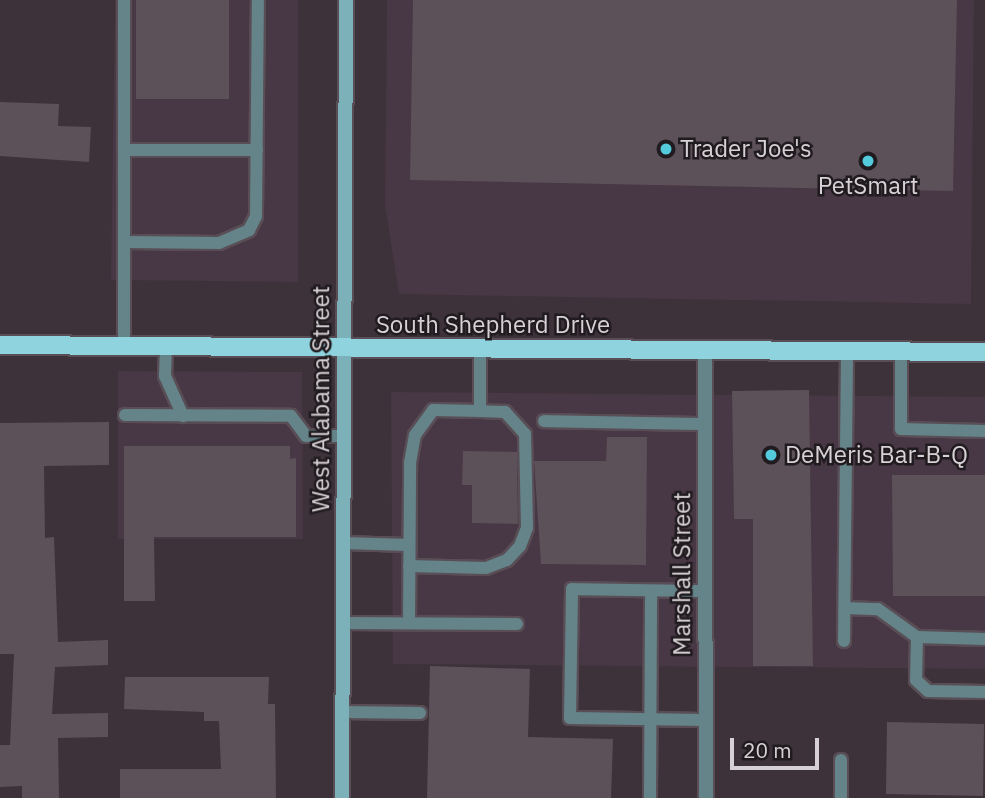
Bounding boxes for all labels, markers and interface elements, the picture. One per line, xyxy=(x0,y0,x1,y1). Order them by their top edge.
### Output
place label: Trader Joe's xyxy=(680,135,812,163)
marker: Trader Joe's xyxy=(658,141,674,157)
marker: PetSmart xyxy=(860,153,876,169)
place label: PetSmart xyxy=(818,172,918,200)
street label: West Alabama Street xyxy=(307,286,335,512)
street label: South Shepherd Drive xyxy=(376,311,610,339)
place label: DeMeris Bar-B-Q xyxy=(785,441,968,469)
marker: DeMeris Bar-B-Q xyxy=(763,447,779,463)
street label: Marshall Street xyxy=(668,492,696,656)
scale bar xyxy=(733,724,822,768)
text: 20 m xyxy=(743,736,792,764)

